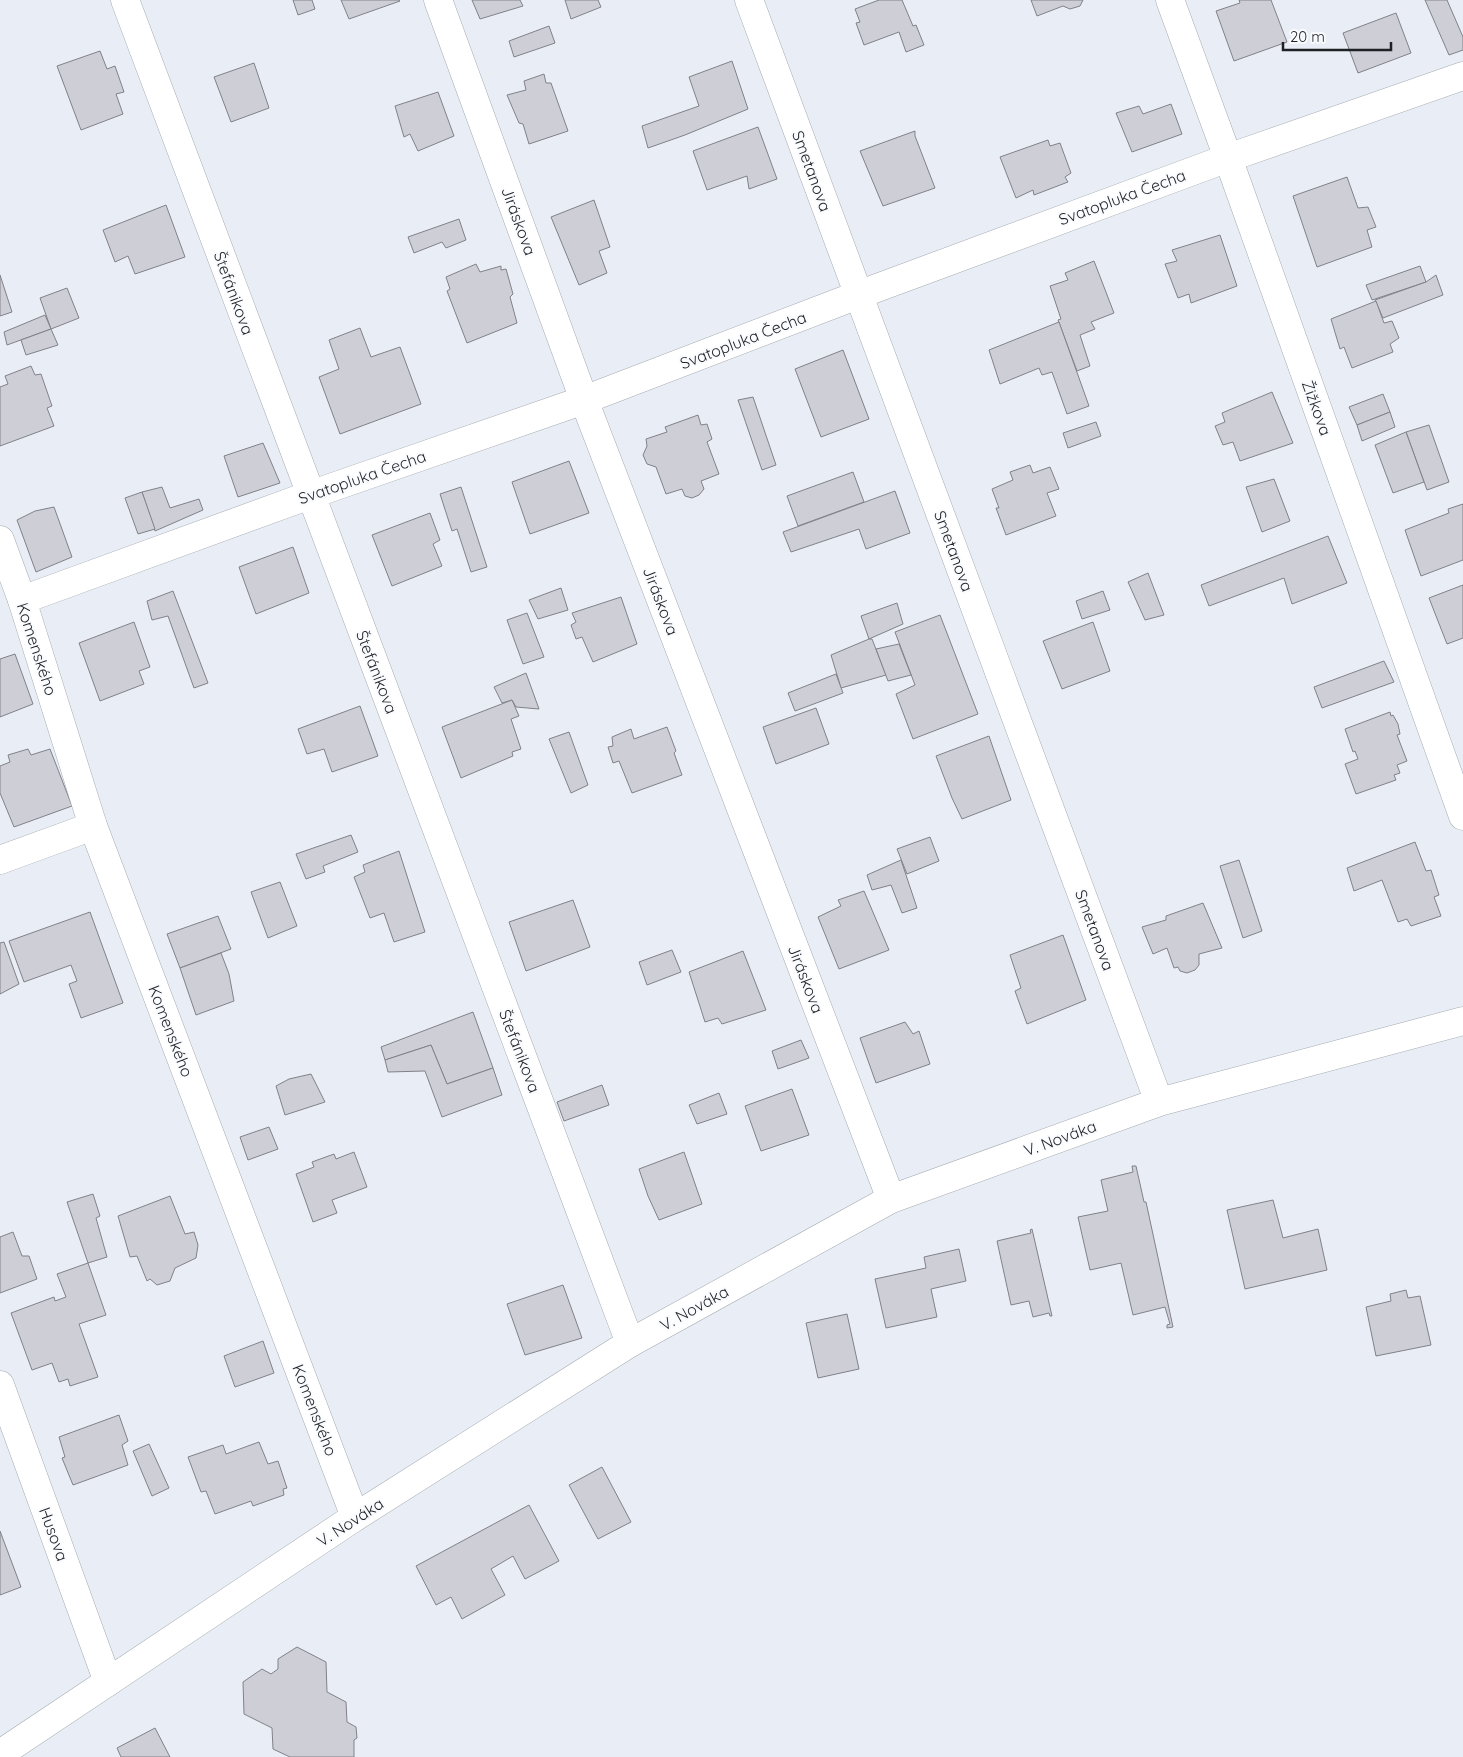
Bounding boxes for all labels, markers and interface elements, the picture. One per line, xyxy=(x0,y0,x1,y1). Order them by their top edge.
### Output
scale bar xyxy=(1283,20,1390,52)
text: 20 m xyxy=(1290,27,1325,46)
street label: Smetanova xyxy=(788,128,836,214)
street label: Svatopluka Čecha xyxy=(1056,165,1188,229)
street label: Jiráskova xyxy=(497,184,541,258)
street label: Štefánikova xyxy=(210,248,258,338)
street label: Svatopluka Čecha xyxy=(677,307,809,373)
street label: Žižkova xyxy=(1298,378,1336,438)
street label: Svatopluka Čecha xyxy=(296,446,428,508)
street label: Smetanova xyxy=(930,508,978,594)
street label: Jiráskova xyxy=(639,564,683,638)
street label: Komenského xyxy=(13,600,61,698)
street label: Štefánikova xyxy=(352,628,402,716)
street label: Smetanova xyxy=(1071,887,1119,973)
street label: Jiráskova xyxy=(784,942,828,1016)
street label: Komenského xyxy=(144,982,198,1080)
street label: Štefánikova xyxy=(495,1007,545,1095)
street label: V. Nováka xyxy=(1021,1116,1099,1160)
street label: V. Nováka xyxy=(656,1281,732,1335)
street label: Komenského xyxy=(288,1361,342,1459)
street label: V. Nováka xyxy=(313,1493,387,1551)
street label: Husova xyxy=(35,1504,73,1564)

